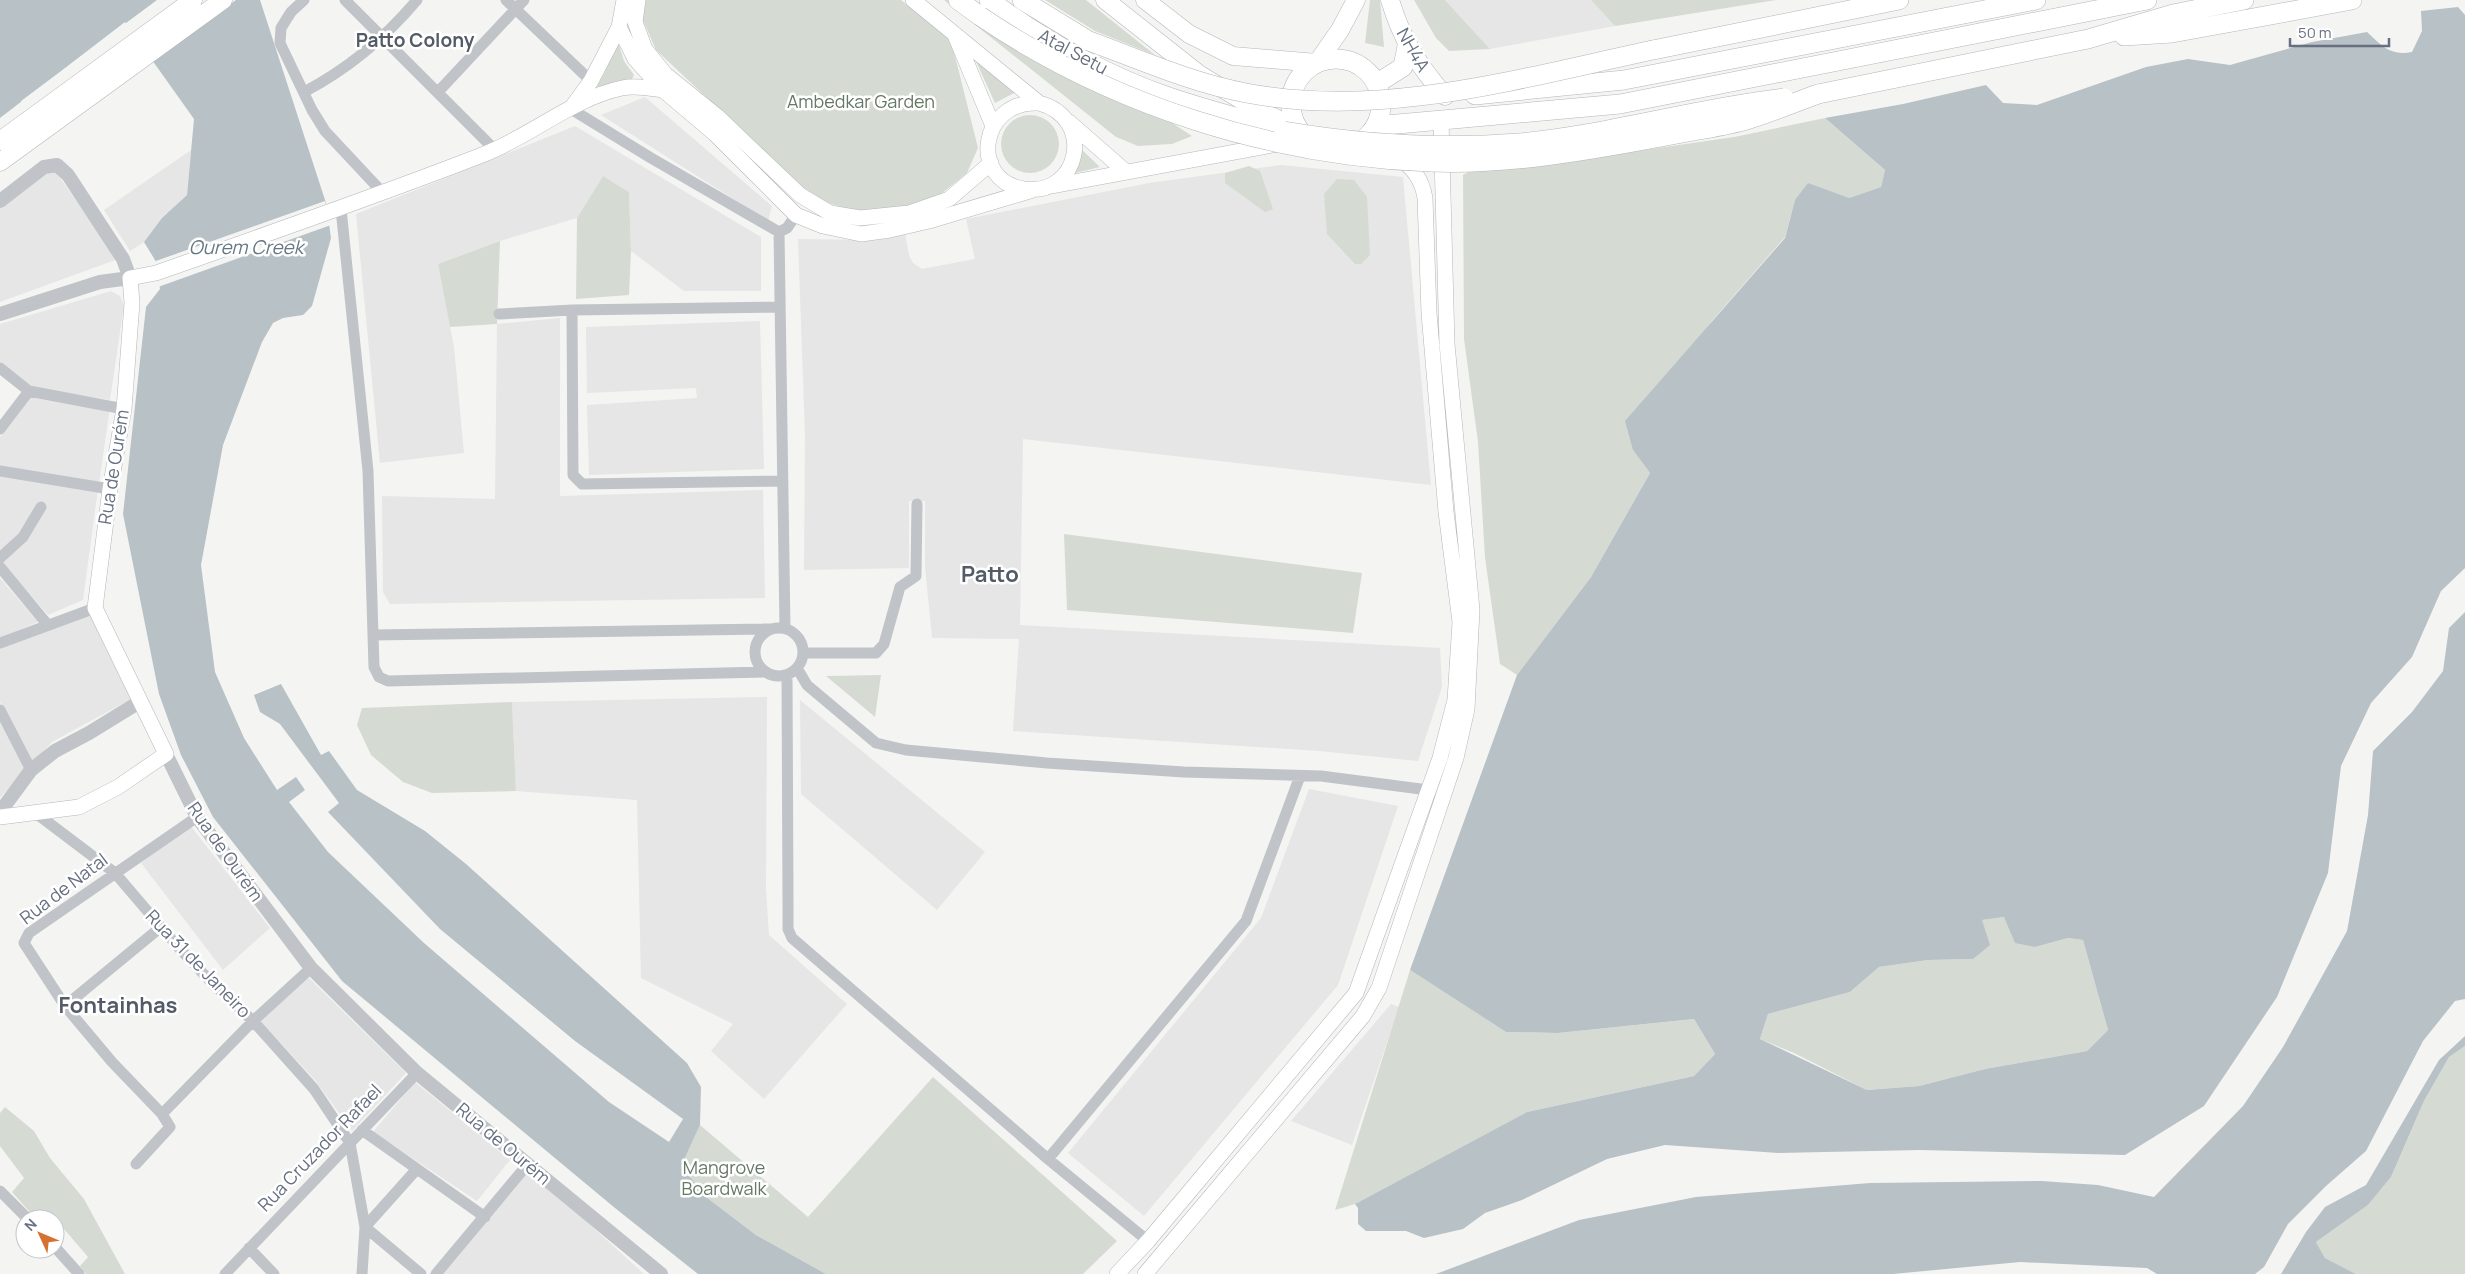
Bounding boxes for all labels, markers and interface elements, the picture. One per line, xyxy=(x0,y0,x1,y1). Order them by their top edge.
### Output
scale bar xyxy=(2290,15,2389,47)
text: 50 m xyxy=(2298,22,2332,43)
street label: Atal Setu xyxy=(1034,23,1112,79)
street label: NH4A xyxy=(1392,23,1436,76)
district label: Patto Colony xyxy=(356,27,475,53)
park label: Ambedkar Garden xyxy=(787,89,935,113)
water label: Ourem Creek xyxy=(189,234,306,260)
street label: Rua de Ourém xyxy=(92,408,134,526)
district label: Patto xyxy=(961,559,1019,589)
street label: Rua de Ourém xyxy=(183,797,269,906)
street label: Rua de Natal xyxy=(15,847,112,929)
street label: Rua 31 de Janeiro xyxy=(141,904,257,1023)
district label: Fontainhas xyxy=(58,990,178,1020)
street label: Rua Cruzador Rafael xyxy=(252,1078,386,1216)
street label: Rua de Ourém xyxy=(451,1097,556,1190)
park label: Mangrove Boardwalk xyxy=(681,1155,768,1200)
north arrow xyxy=(15,1209,65,1259)
text: N xyxy=(20,1214,41,1235)

